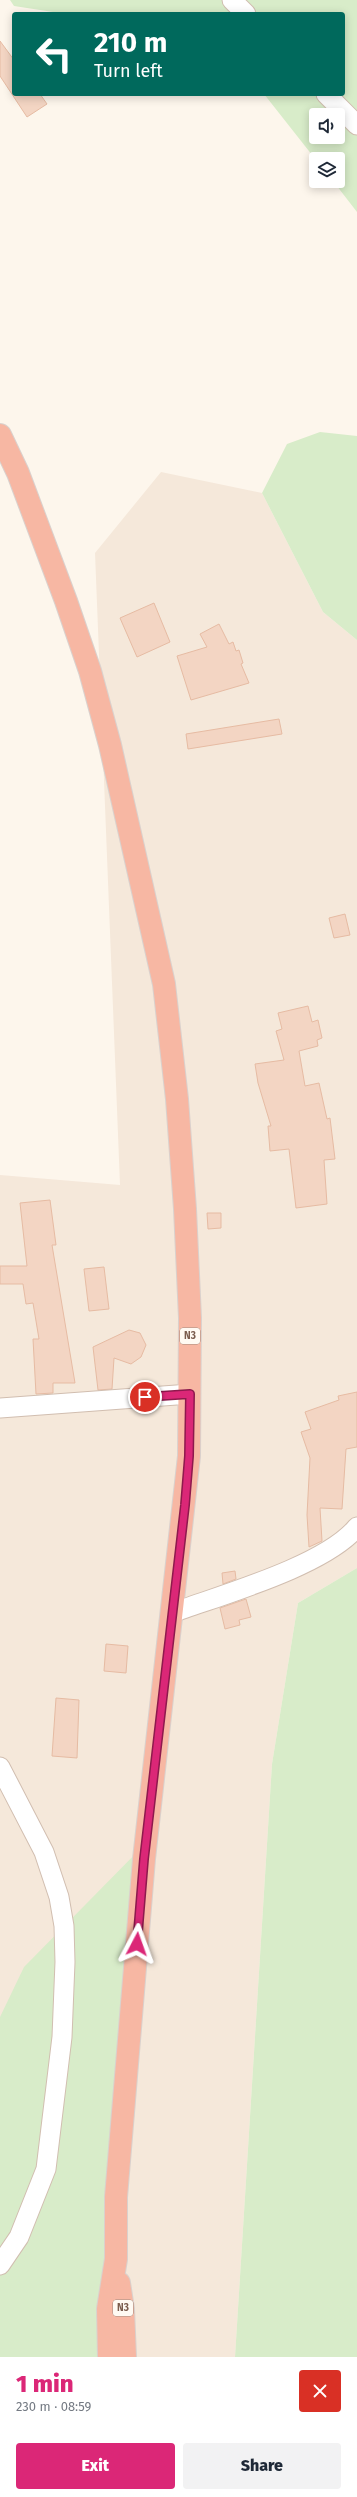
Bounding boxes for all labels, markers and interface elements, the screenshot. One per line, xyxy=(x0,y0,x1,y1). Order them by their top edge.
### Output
text: 210 m xyxy=(94,26,168,59)
icon: left xyxy=(28,28,80,80)
text: Turn left xyxy=(94,60,163,82)
map controls xyxy=(309,108,345,188)
button: sound xyxy=(309,108,345,144)
button: layers xyxy=(309,152,345,188)
road number: N3 xyxy=(180,1328,200,1344)
pin xyxy=(128,1380,162,1414)
icon: arrive xyxy=(134,1386,156,1408)
position arrow xyxy=(116,1923,158,1965)
road number: N3 xyxy=(113,2300,133,2316)
text: 1 min xyxy=(16,2370,74,2398)
button: close xyxy=(299,2370,341,2412)
text: 230 m · 08:59 xyxy=(16,2399,91,2414)
button: Exit xyxy=(16,2443,175,2489)
button: Share xyxy=(183,2443,341,2489)

